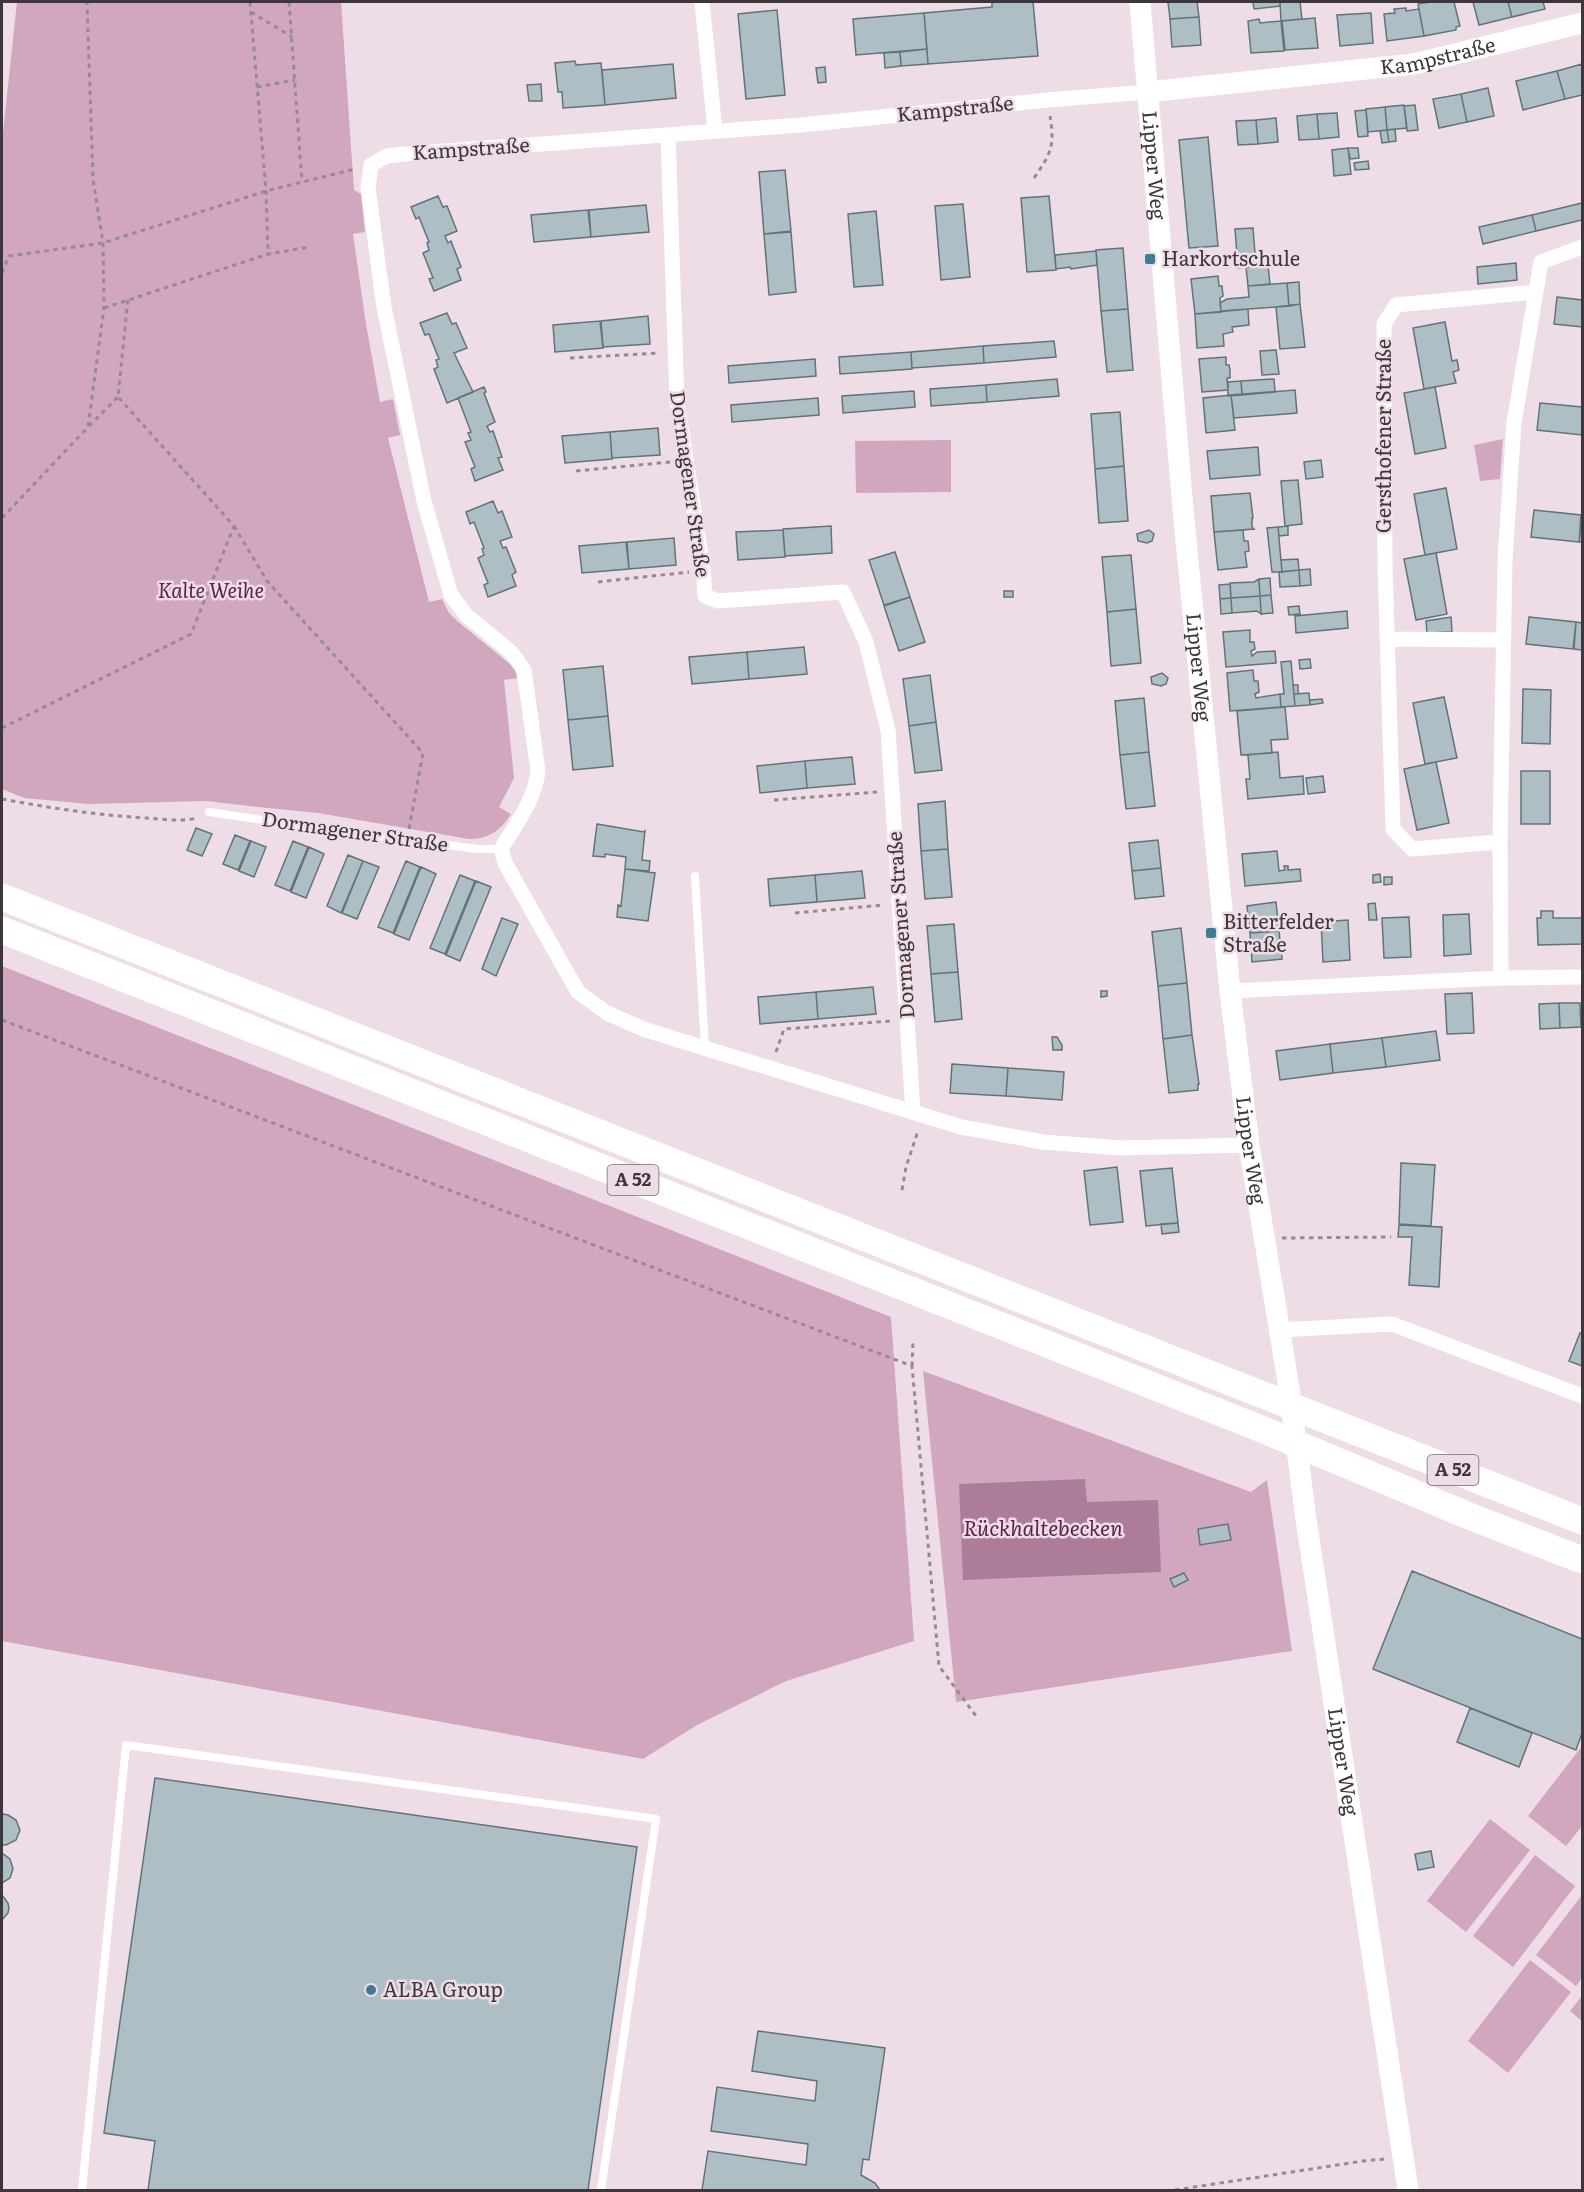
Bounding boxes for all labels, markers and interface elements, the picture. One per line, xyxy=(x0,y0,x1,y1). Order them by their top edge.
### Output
street label: Kampstraße xyxy=(1378,28,1498,81)
street label: Kampstraße xyxy=(895,86,1015,128)
street label: Lipper Weg xyxy=(1136,110,1176,222)
street label: Kampstraße xyxy=(411,128,530,166)
place label: Harkortschule xyxy=(1162,242,1300,272)
marker: Harkortschule xyxy=(1143,252,1157,266)
street label: Gersthofener Straße xyxy=(1367,339,1397,533)
street label: Dormagener Straße xyxy=(664,389,720,579)
park label: Kalte Weihe xyxy=(158,574,264,604)
street label: Lipper Weg xyxy=(1180,611,1221,724)
street label: Dormagener Straße xyxy=(260,802,450,858)
street label: Dormagener Straße xyxy=(877,830,921,1020)
place label: Bitterfelder Straße xyxy=(1223,905,1334,958)
marker: Bitterfelder Straße xyxy=(1204,926,1218,940)
street label: Lipper Weg xyxy=(1230,1094,1276,1207)
road number: A 52 xyxy=(608,1165,658,1195)
road number: A 52 xyxy=(1428,1455,1478,1485)
water label: Rückhaltebecken xyxy=(963,1511,1123,1542)
street label: Lipper Weg xyxy=(1322,1705,1368,1818)
place label: ALBA Group xyxy=(383,1973,503,2003)
marker: ALBA Group xyxy=(364,1983,378,1997)

